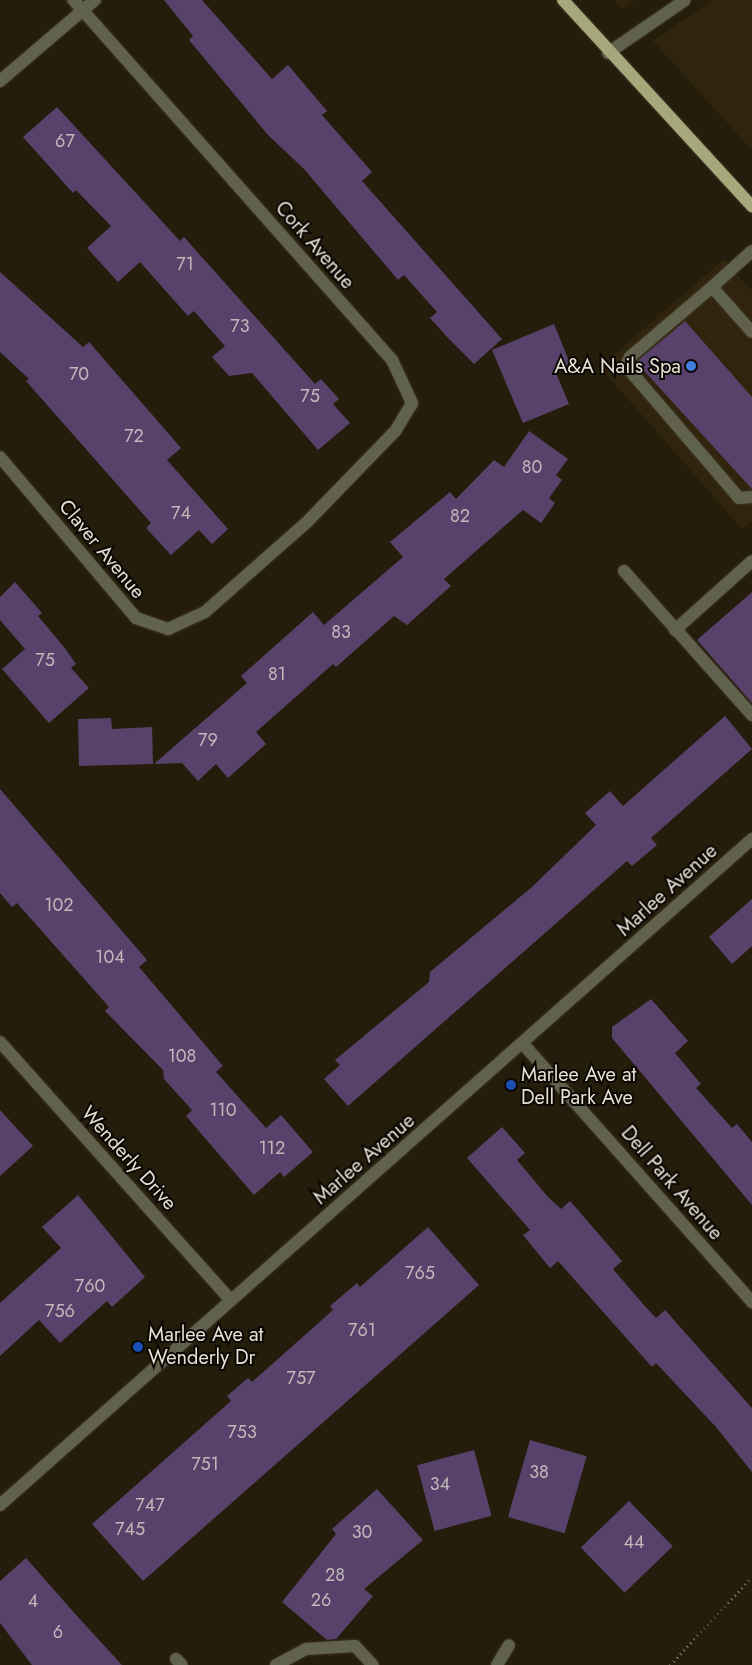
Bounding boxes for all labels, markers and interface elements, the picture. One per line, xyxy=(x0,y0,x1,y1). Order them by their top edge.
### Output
house number: 67 xyxy=(55,130,75,152)
street label: Cork Avenue xyxy=(270,196,360,294)
house number: 71 xyxy=(176,253,194,275)
house number: 73 xyxy=(230,315,250,337)
place label: A&A Nails Spa xyxy=(554,354,681,378)
marker: A&A Nails Spa xyxy=(685,360,697,372)
house number: 70 xyxy=(69,363,89,385)
house number: 75 xyxy=(300,385,320,407)
house number: 72 xyxy=(124,425,144,447)
house number: 80 xyxy=(522,456,542,478)
street label: Claver Avenue xyxy=(54,495,150,603)
house number: 74 xyxy=(171,502,191,524)
house number: 82 xyxy=(450,505,470,527)
house number: 83 xyxy=(331,621,351,643)
house number: 75 xyxy=(35,649,55,671)
house number: 81 xyxy=(268,663,286,685)
house number: 79 xyxy=(198,729,218,751)
street label: Marlee Avenue xyxy=(612,839,722,941)
house number: 102 xyxy=(44,894,74,916)
house number: 104 xyxy=(95,946,125,968)
house number: 108 xyxy=(168,1045,196,1067)
place label: Marlee Ave at Dell Park Ave xyxy=(521,1062,636,1109)
marker: Marlee Ave at Dell Park Ave xyxy=(505,1079,517,1091)
house number: 110 xyxy=(210,1099,236,1121)
street label: Wenderly Drive xyxy=(76,1101,182,1215)
street label: Marlee Avenue xyxy=(309,1109,419,1209)
street label: Dell Park Avenue xyxy=(616,1121,728,1245)
house number: 112 xyxy=(259,1137,285,1159)
house number: 765 xyxy=(405,1262,435,1284)
house number: 760 xyxy=(75,1275,105,1297)
house number: 756 xyxy=(45,1300,75,1322)
house number: 761 xyxy=(348,1319,376,1341)
place label: Marlee Ave at Wenderly Dr xyxy=(148,1323,263,1370)
marker: Marlee Ave at Wenderly Dr xyxy=(132,1341,144,1353)
house number: 757 xyxy=(286,1367,316,1389)
house number: 753 xyxy=(227,1421,257,1443)
house number: 751 xyxy=(191,1453,219,1475)
house number: 38 xyxy=(529,1461,549,1483)
house number: 34 xyxy=(430,1473,450,1495)
house number: 747 xyxy=(135,1494,165,1516)
house number: 745 xyxy=(115,1518,145,1540)
house number: 30 xyxy=(352,1521,372,1543)
house number: 44 xyxy=(624,1531,644,1553)
house number: 28 xyxy=(325,1564,345,1586)
house number: 26 xyxy=(311,1589,331,1611)
house number: 4 xyxy=(28,1590,38,1612)
house number: 6 xyxy=(53,1621,63,1643)

